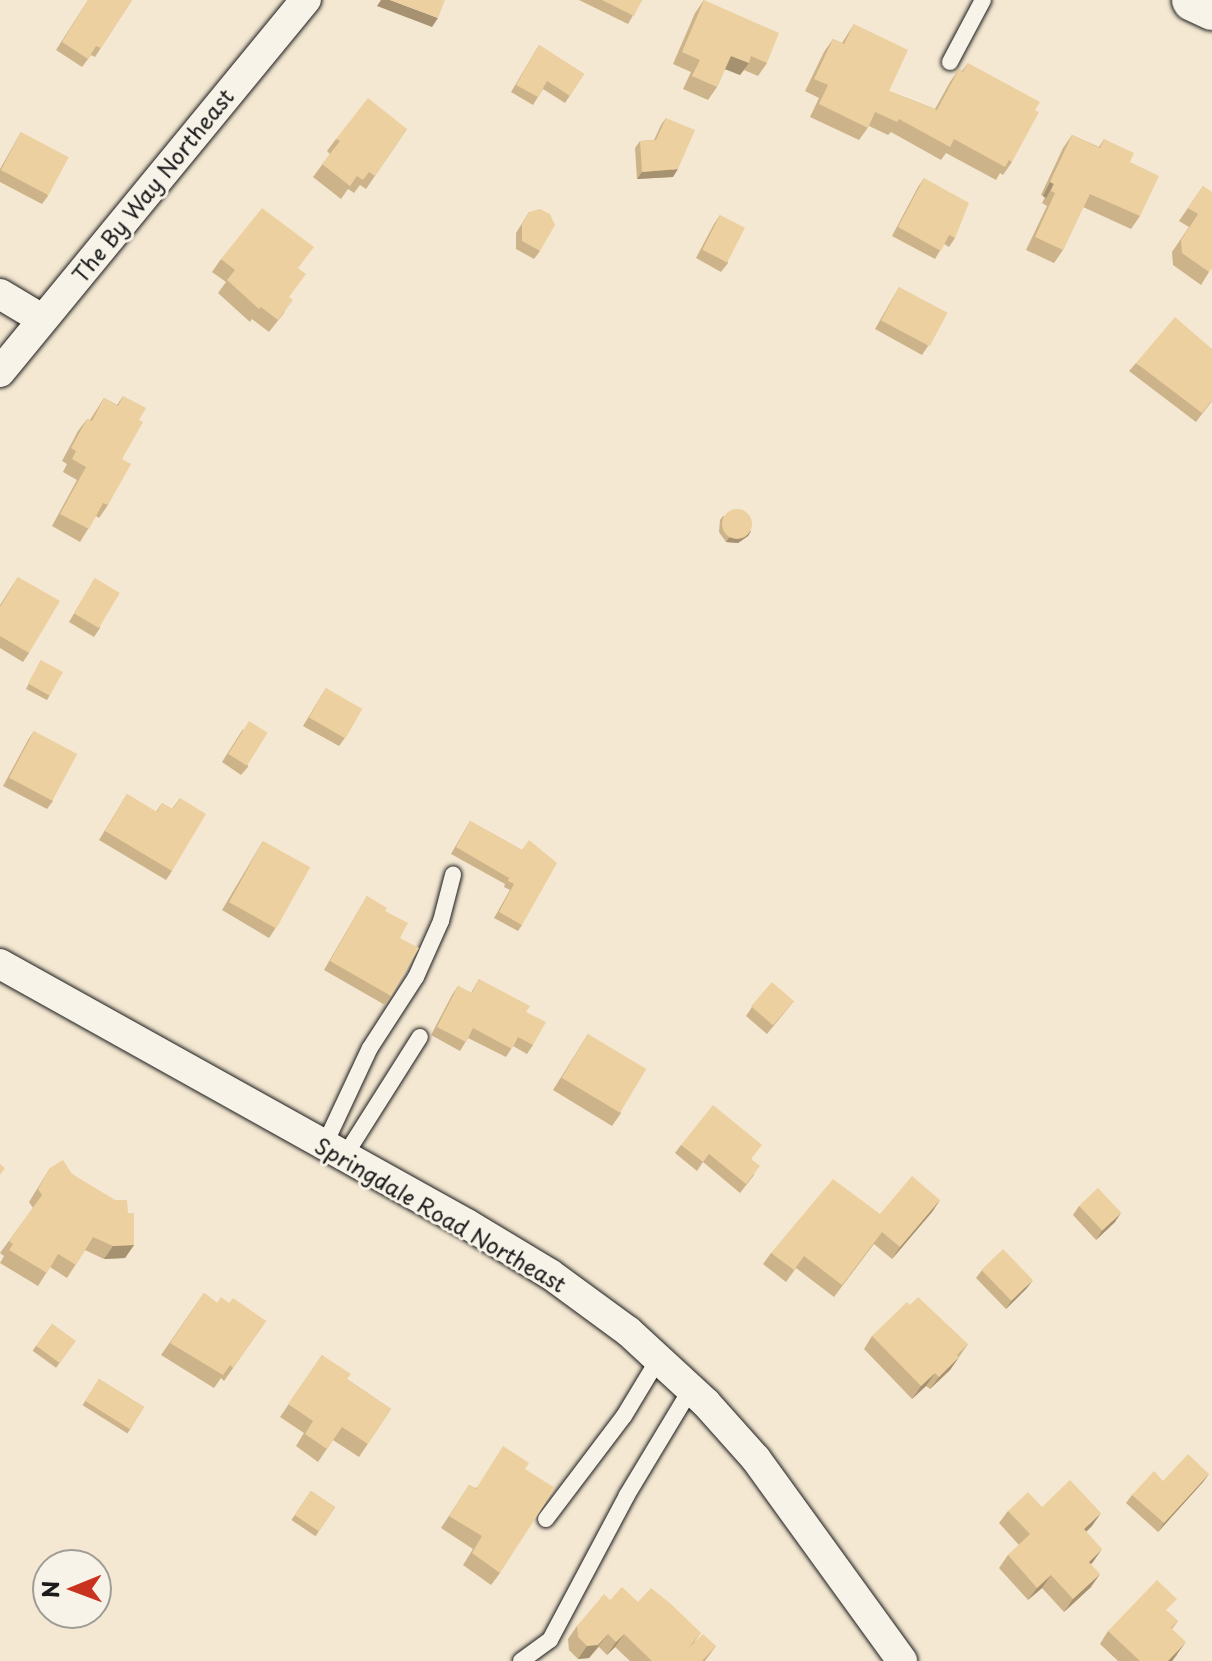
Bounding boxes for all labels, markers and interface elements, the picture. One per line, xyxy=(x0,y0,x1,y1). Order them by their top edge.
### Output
street label: The By Way Northeast xyxy=(66,83,238,287)
street label: Springdale Road Northeast xyxy=(310,1131,572,1297)
north arrow xyxy=(32,1549,112,1629)
text: N xyxy=(33,1580,66,1598)

